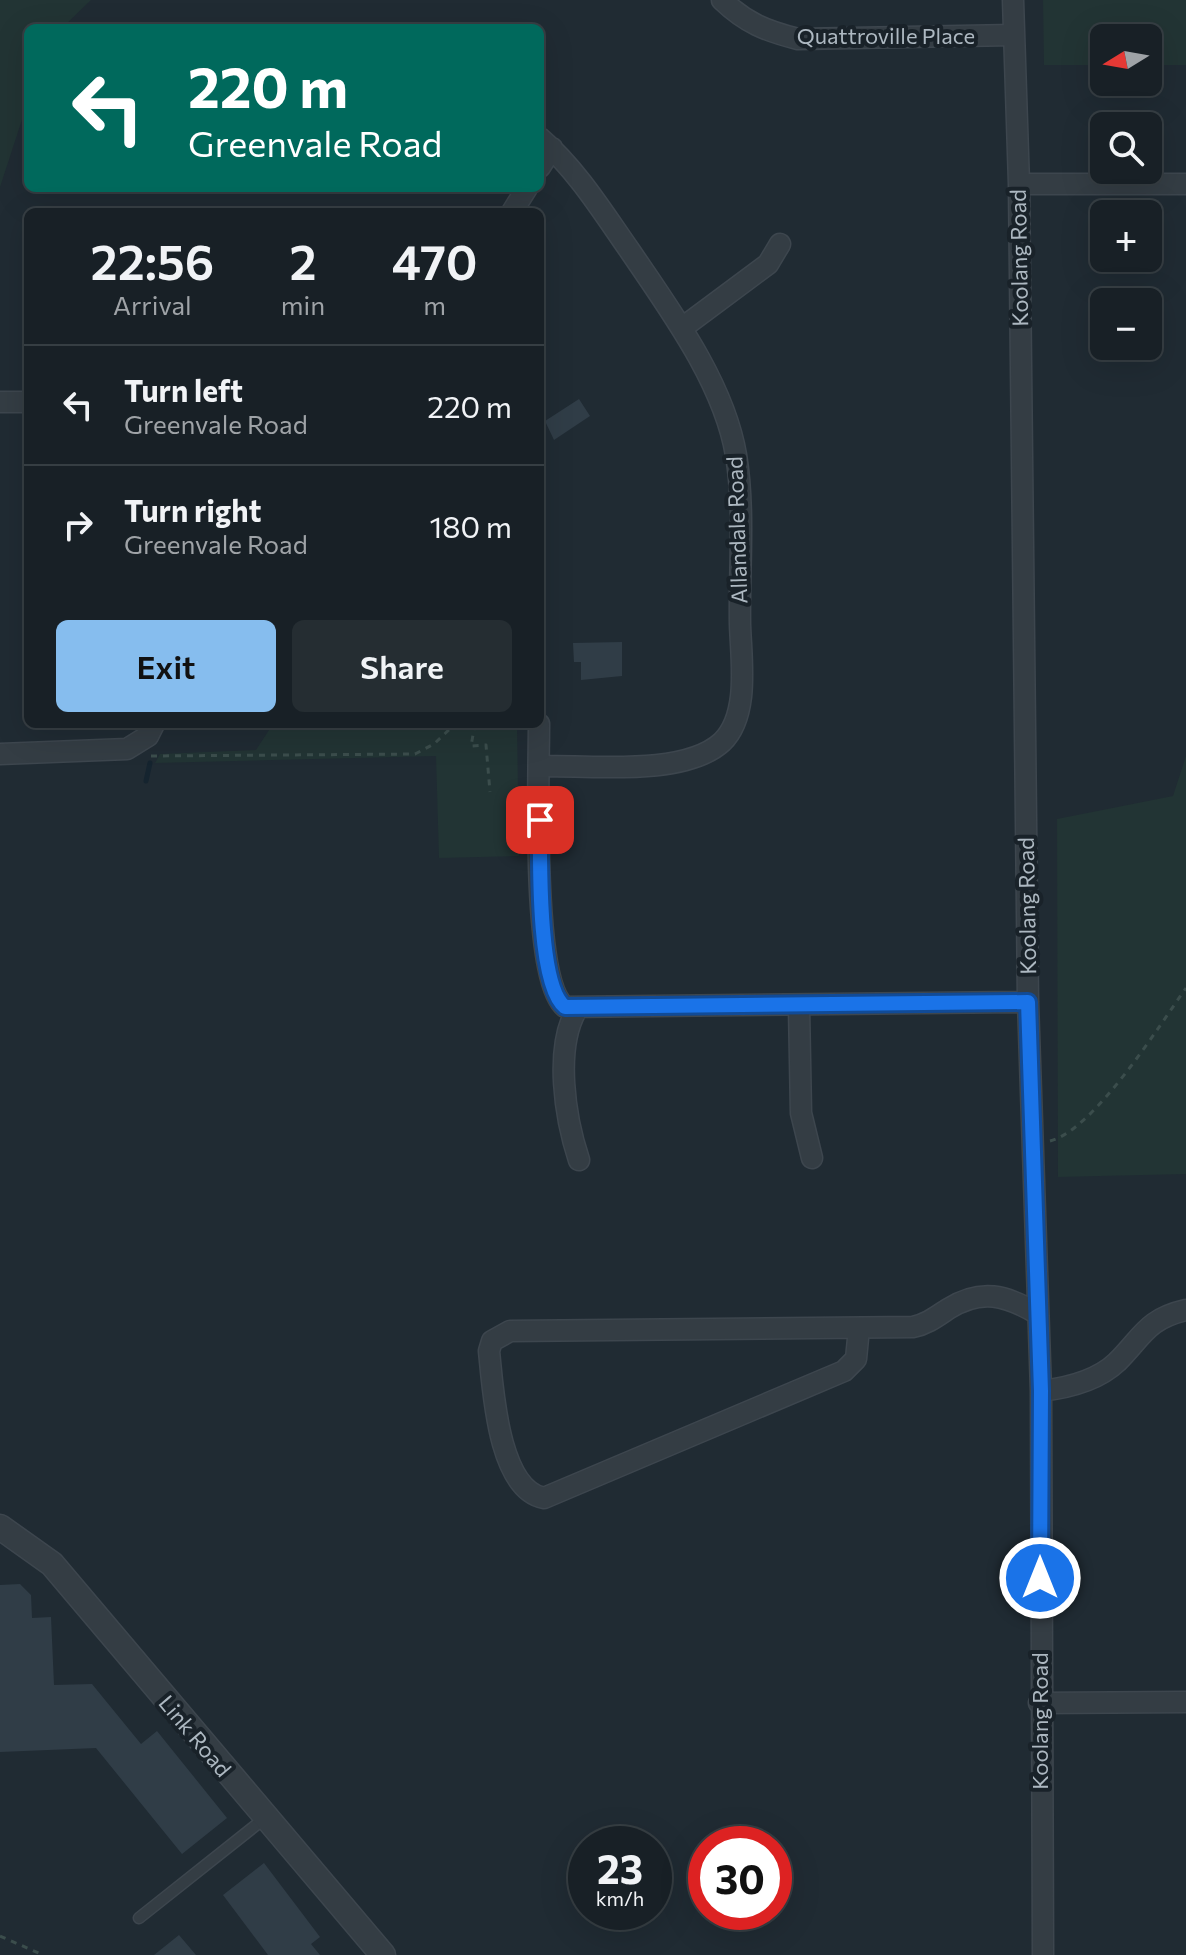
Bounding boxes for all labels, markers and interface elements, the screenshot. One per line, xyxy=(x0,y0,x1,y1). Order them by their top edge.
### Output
street label: Quattroville Place xyxy=(797,22,975,49)
north arrow xyxy=(1090,24,1162,96)
map controls xyxy=(1090,24,1162,360)
text: 220 m xyxy=(188,51,348,120)
icon: left xyxy=(56,56,160,160)
button: search xyxy=(1090,112,1162,184)
text: Greenvale Road xyxy=(188,120,442,164)
street label: Koolang Road xyxy=(1004,189,1033,327)
button: + xyxy=(1090,200,1162,272)
text: 22:56 xyxy=(91,231,214,290)
text: 2 xyxy=(289,231,316,290)
text: 470 xyxy=(392,231,477,290)
button: − xyxy=(1090,288,1162,360)
text: Arrival xyxy=(113,289,192,320)
text: min xyxy=(281,289,325,320)
text: m xyxy=(423,289,446,320)
text: Turn left xyxy=(124,371,243,408)
icon: left xyxy=(56,383,100,427)
text: 220 m xyxy=(427,387,512,424)
text: Greenvale Road xyxy=(124,408,308,439)
street label: Allandale Road xyxy=(720,456,753,604)
text: Turn right xyxy=(124,491,261,528)
icon: right xyxy=(56,503,100,547)
text: 180 m xyxy=(429,507,512,544)
text: Greenvale Road xyxy=(124,528,308,559)
button: Exit xyxy=(56,620,276,712)
button: Share xyxy=(292,620,512,712)
pin xyxy=(506,786,574,854)
icon: arrive xyxy=(518,798,562,842)
street label: Koolang Road xyxy=(1012,837,1041,975)
position arrow xyxy=(998,1536,1082,1620)
street label: Koolang Road xyxy=(1026,1652,1053,1790)
street label: Link Road xyxy=(153,1689,237,1782)
speed limit sign: 30 xyxy=(688,1826,792,1930)
text: 23 xyxy=(597,1843,643,1892)
text: km/h xyxy=(596,1886,644,1910)

